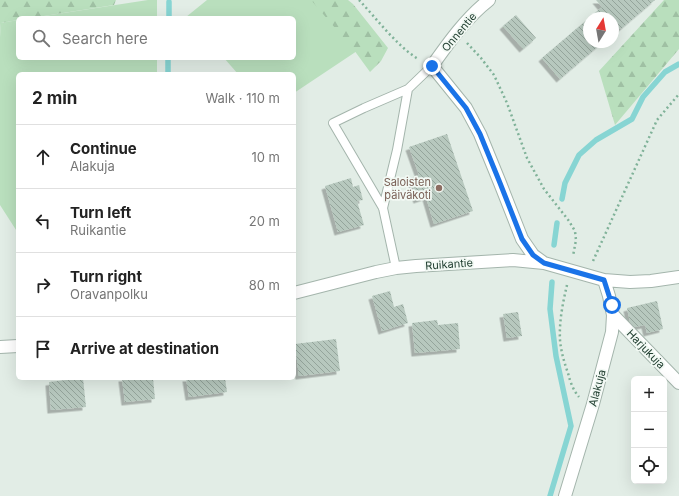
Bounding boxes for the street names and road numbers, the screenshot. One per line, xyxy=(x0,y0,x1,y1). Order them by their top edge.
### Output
street label: Onnentie xyxy=(439,9,479,55)
street label: Ruikantie xyxy=(425,255,473,273)
street label: Harjukuja xyxy=(624,326,668,372)
street label: Alakuja xyxy=(585,368,609,408)

